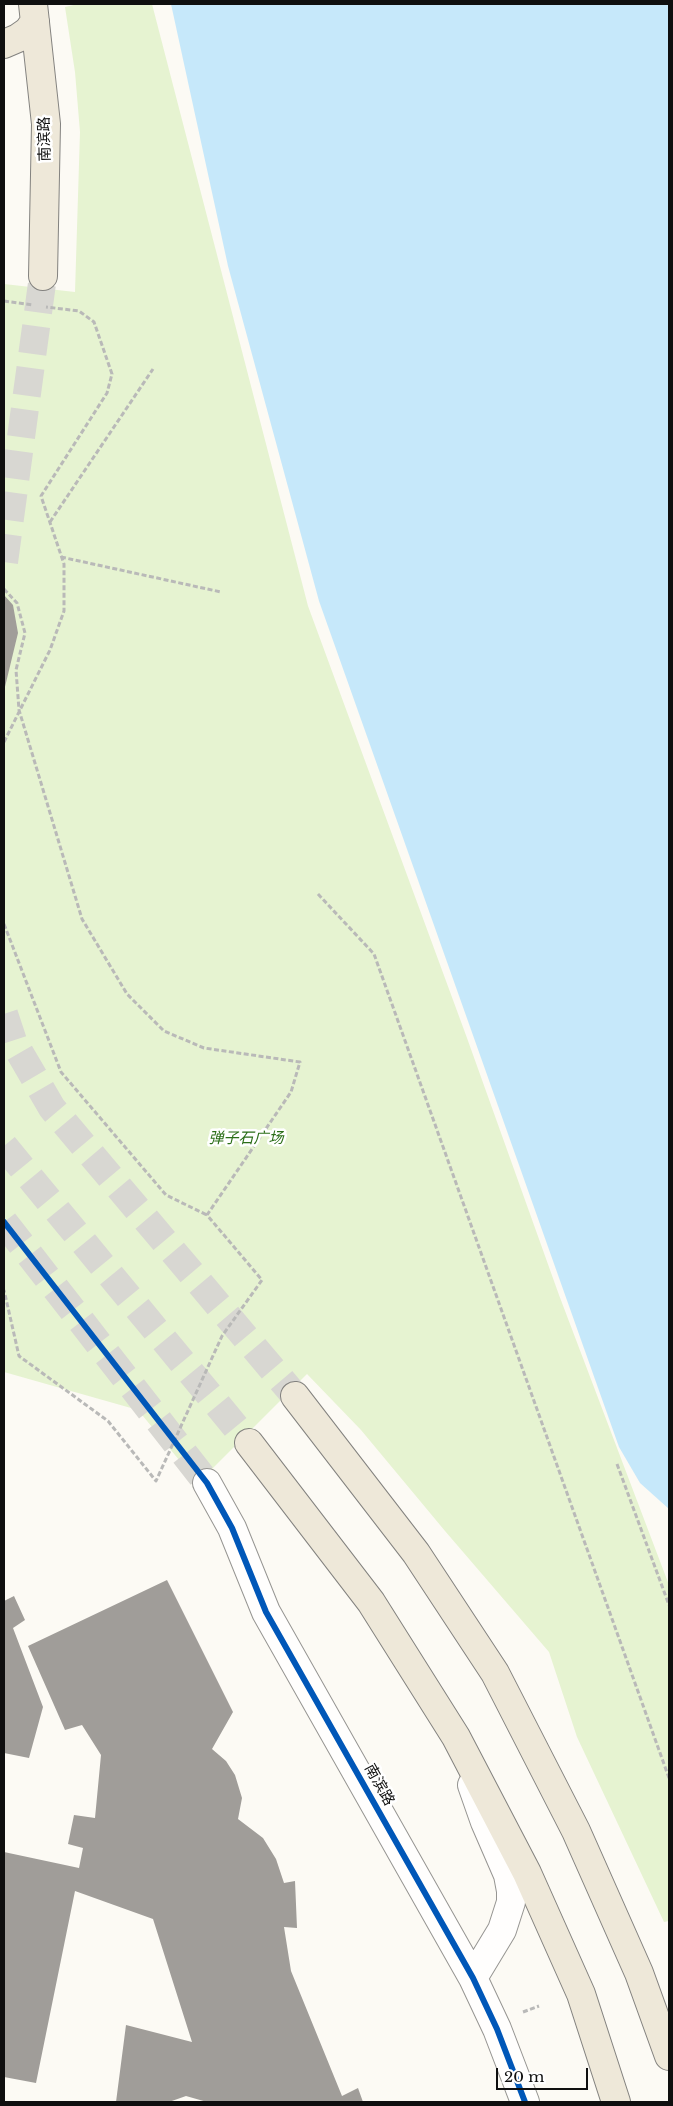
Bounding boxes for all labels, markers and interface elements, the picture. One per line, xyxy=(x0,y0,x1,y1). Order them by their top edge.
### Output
street label: 南滨路 xyxy=(36,116,54,162)
park label: 弹子石广场 xyxy=(209,1130,283,1148)
street label: 南滨路 xyxy=(360,1761,398,1809)
scale bar xyxy=(498,2058,590,2090)
text: 20 m xyxy=(504,2067,544,2086)

